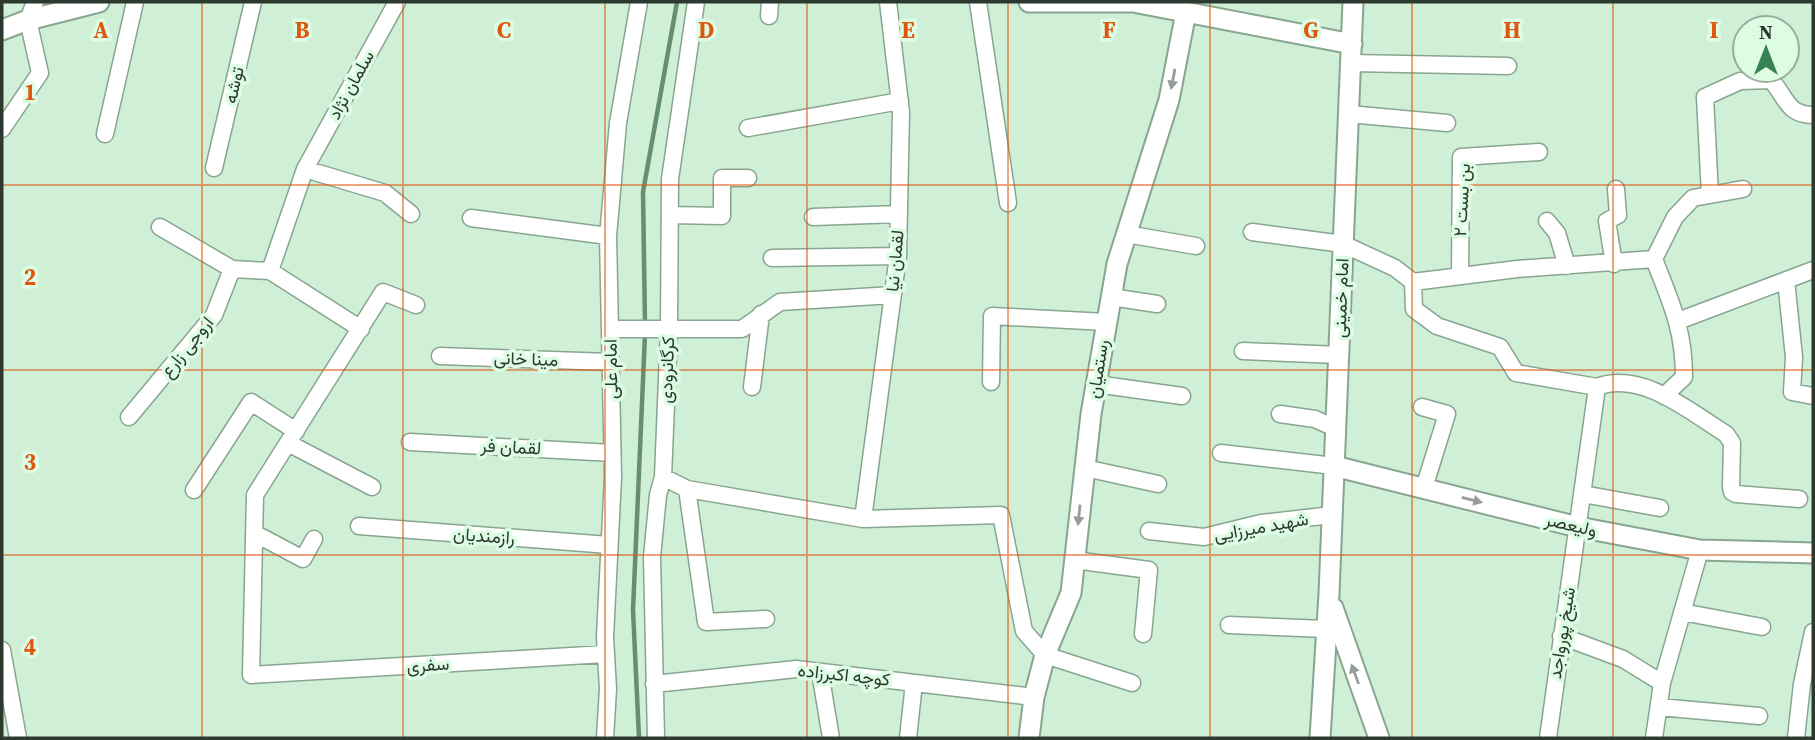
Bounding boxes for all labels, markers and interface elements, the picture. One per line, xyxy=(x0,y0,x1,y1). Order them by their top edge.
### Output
text: A xyxy=(93,14,109,46)
text: B xyxy=(295,14,310,46)
text: C xyxy=(497,14,511,46)
text: D xyxy=(698,14,714,46)
text: E xyxy=(901,14,915,46)
text: F xyxy=(1102,14,1116,46)
text: G xyxy=(1303,14,1319,46)
text: H xyxy=(1503,14,1521,46)
text: I xyxy=(1710,14,1719,46)
north arrow xyxy=(1731,14,1801,84)
text: N xyxy=(1759,19,1773,45)
street label: سلمان نژاد xyxy=(321,46,380,124)
street label: توشه xyxy=(217,64,250,106)
one-way arrow xyxy=(1167,68,1178,90)
text: 1 xyxy=(24,76,36,108)
street label: بن بست ۲ xyxy=(1447,163,1476,237)
street label: لقمان نیا xyxy=(879,229,910,293)
street label: امام خمینی xyxy=(1327,258,1354,338)
text: 2 xyxy=(24,261,36,293)
street label: اروجی زارع xyxy=(154,311,219,383)
street label: کرگانرودی xyxy=(653,336,680,404)
street label: رستمیان xyxy=(1081,338,1114,400)
street label: امام علی xyxy=(597,339,624,399)
street label: مینا خانی xyxy=(493,345,559,372)
street label: لقمان فر xyxy=(479,432,542,461)
text: 3 xyxy=(24,446,36,478)
one-way arrow xyxy=(1461,495,1483,506)
one-way arrow xyxy=(1074,504,1085,526)
street label: شهید میرزایی xyxy=(1212,506,1310,547)
street label: ولیعصر xyxy=(1542,506,1599,543)
street label: رازمندیان xyxy=(452,521,516,550)
street label: شیخ پورواجد xyxy=(1542,585,1581,681)
text: 4 xyxy=(24,631,36,663)
street label: سفری xyxy=(406,651,450,678)
street label: کوچه اکبرزاده xyxy=(797,657,891,692)
one-way arrow xyxy=(1349,664,1360,685)

